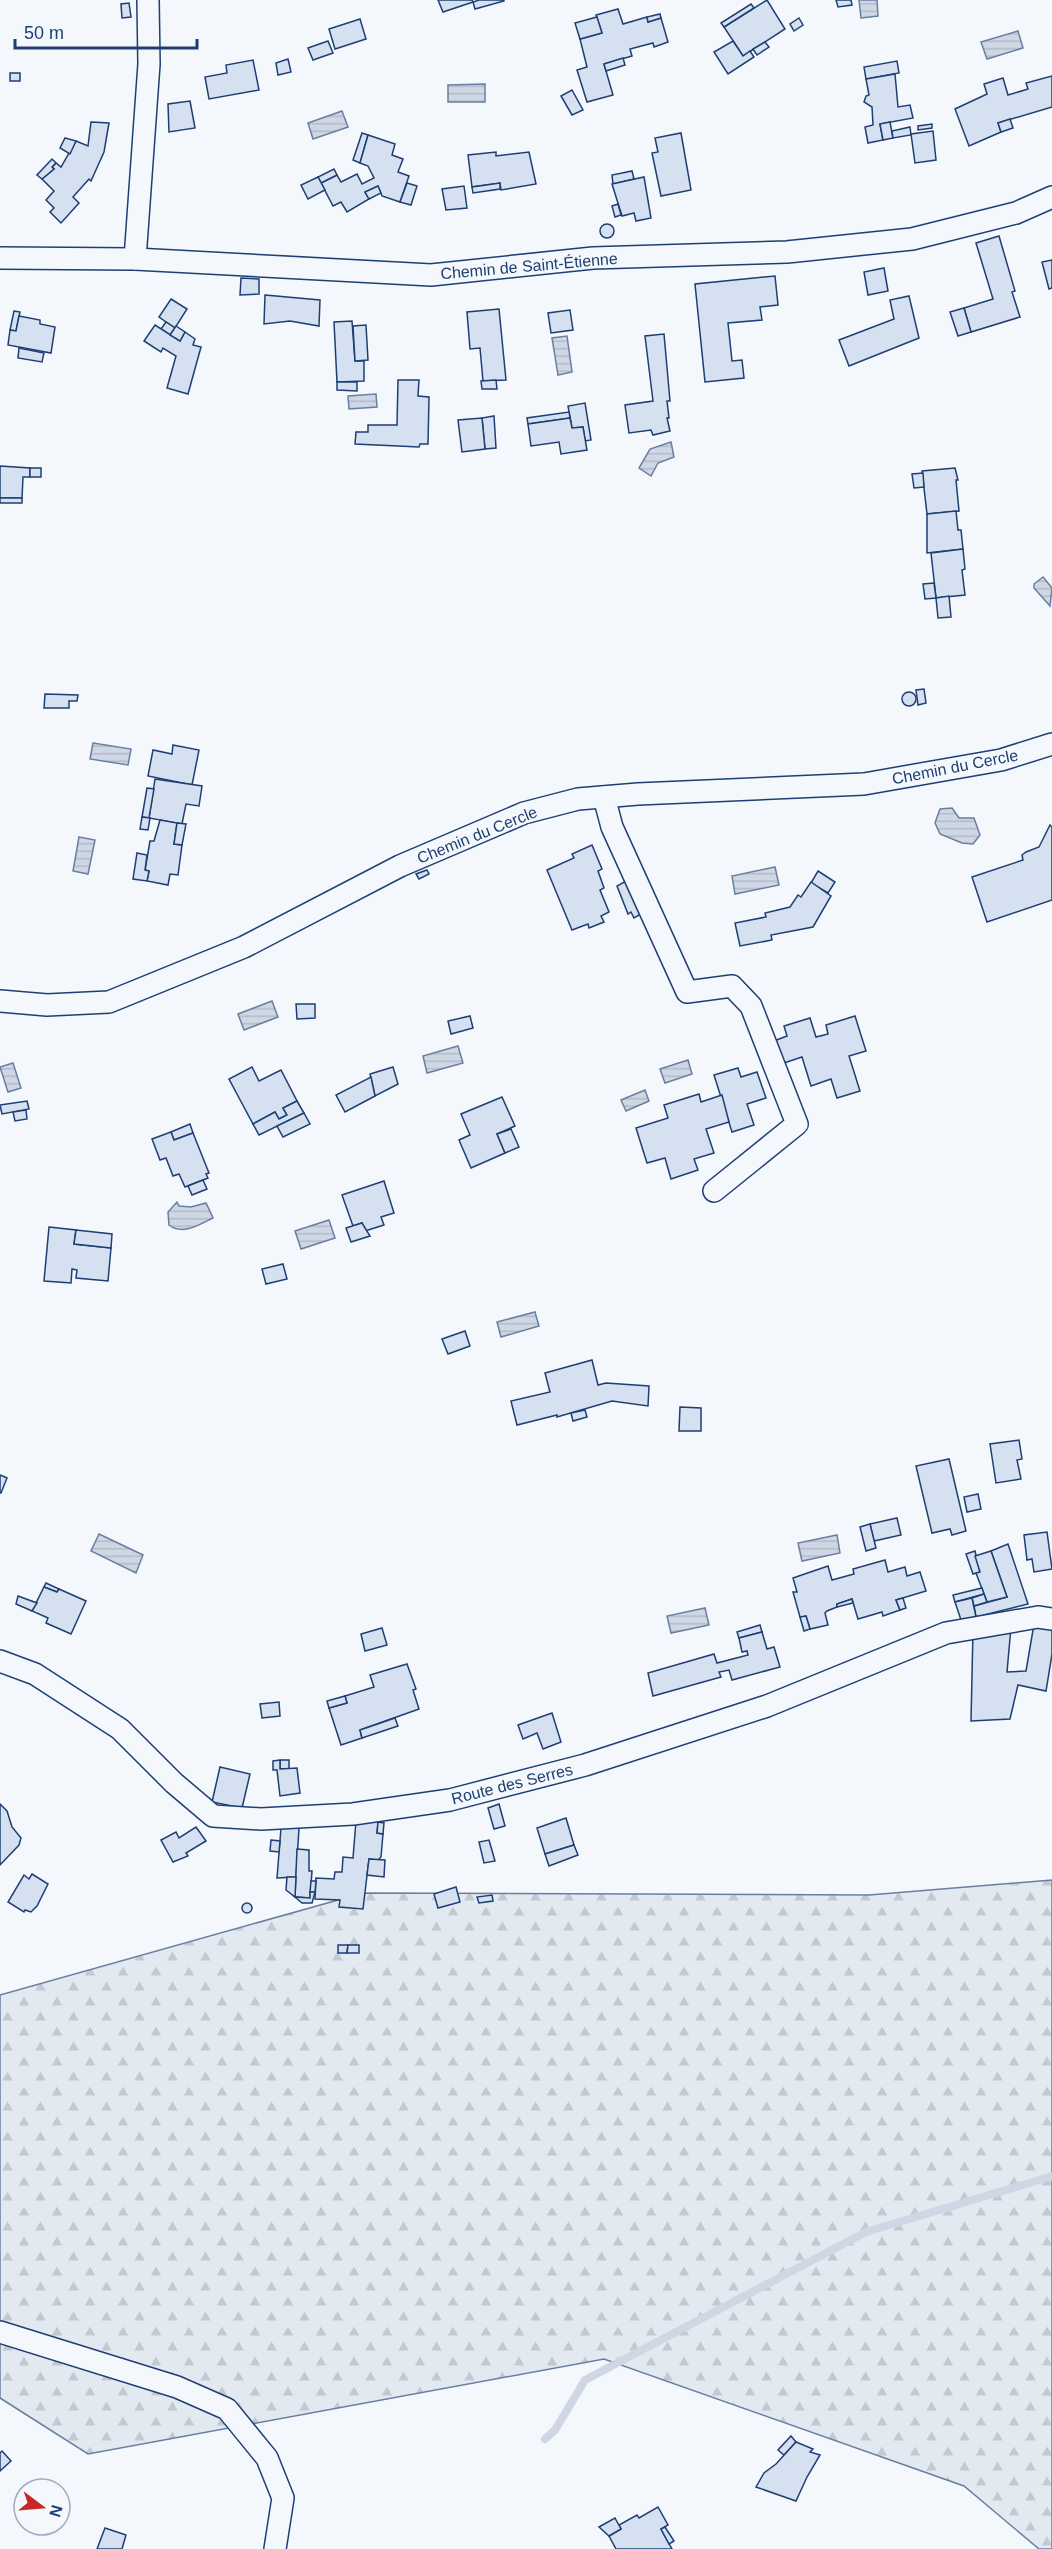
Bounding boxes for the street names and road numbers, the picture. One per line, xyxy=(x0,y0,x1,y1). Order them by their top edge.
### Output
street label: Chemin de Saint-Étienne xyxy=(440,249,618,282)
street label: Chemin du Cercle xyxy=(891,746,1020,788)
street label: Chemin du Cercle xyxy=(414,803,540,867)
street label: Route des Serres xyxy=(450,1761,574,1807)

